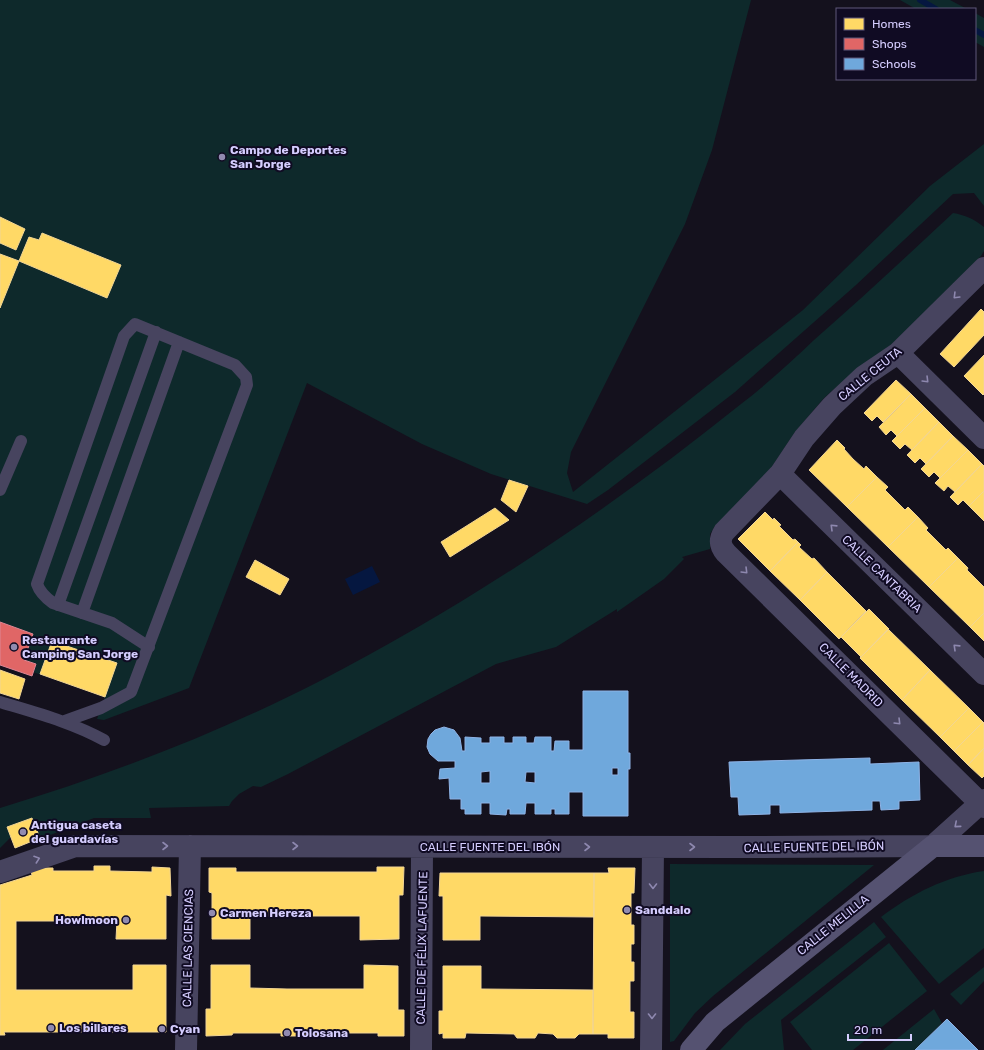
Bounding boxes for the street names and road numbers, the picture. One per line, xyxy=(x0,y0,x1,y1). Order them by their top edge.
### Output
street label: CALLE CEUTA xyxy=(835,344,905,404)
street label: CALLE CANTABRIA xyxy=(839,532,925,616)
street label: CALLE MADRID xyxy=(816,640,886,710)
street label: CALLE FUENTE DEL IBÓN xyxy=(744,839,884,855)
street label: CALLE FUENTE DEL IBÓN xyxy=(420,840,560,854)
street label: CALLE DE FÉLIX LAFUENTE xyxy=(414,871,430,1025)
street label: CALLE LAS CIENCIAS xyxy=(180,889,196,1007)
street label: CALLE MELILLA xyxy=(794,892,872,958)

